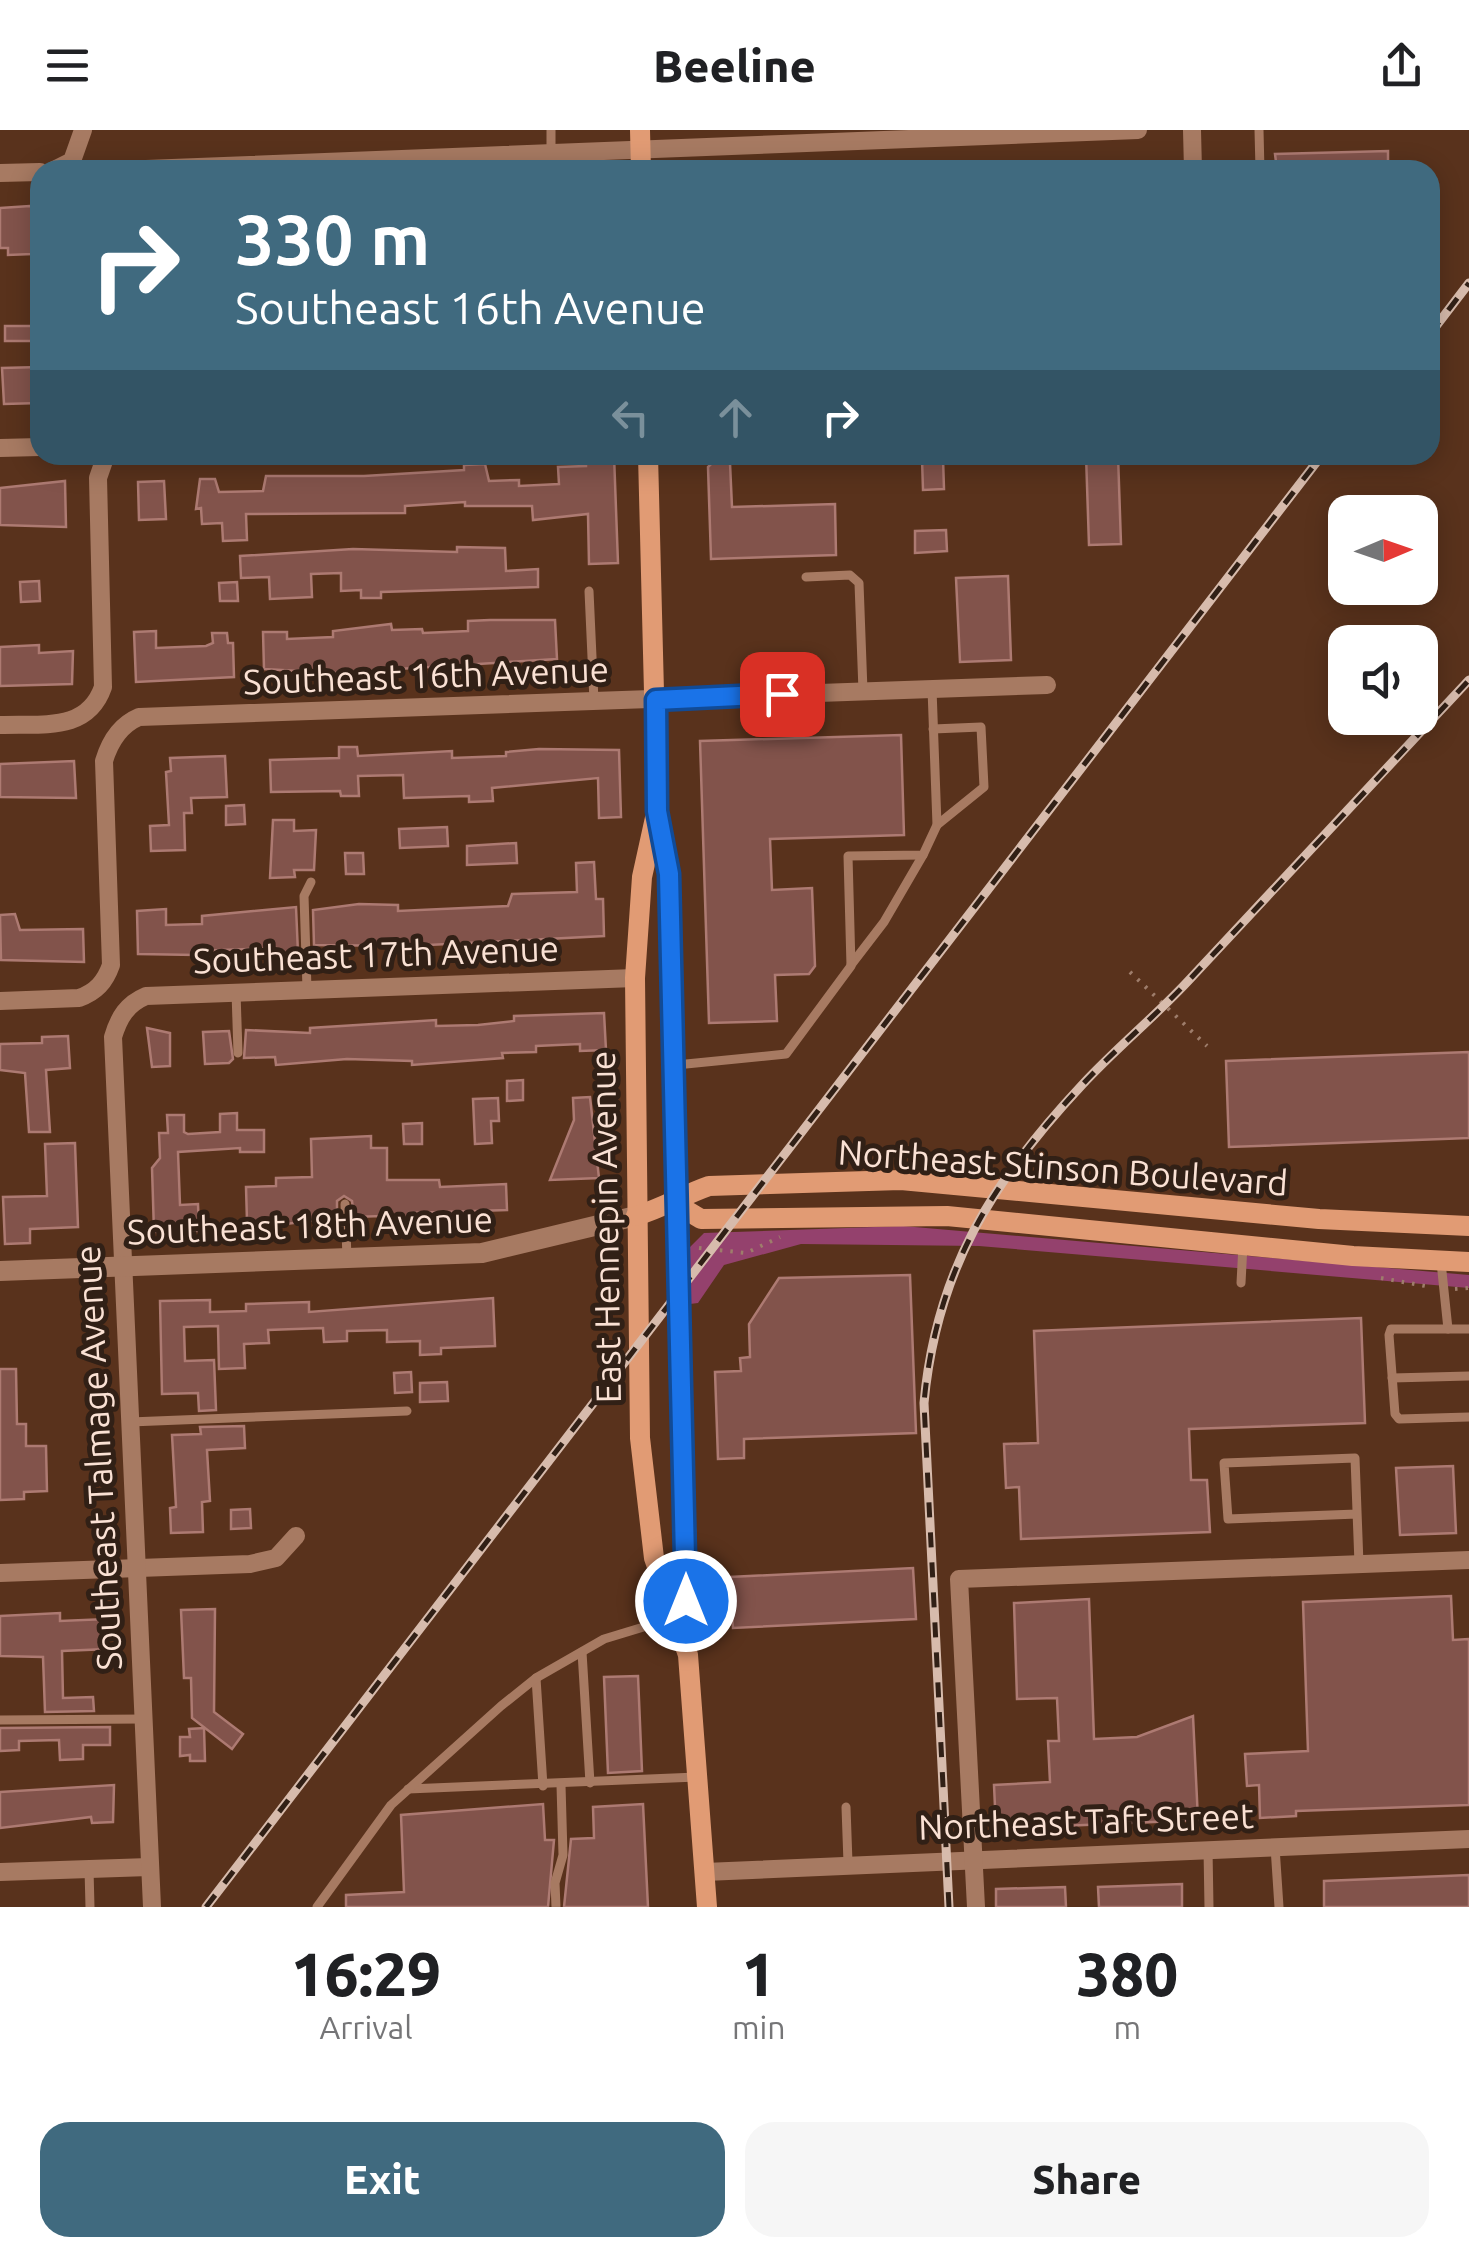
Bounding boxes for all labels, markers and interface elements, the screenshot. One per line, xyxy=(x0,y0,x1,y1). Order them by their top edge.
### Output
icon: menu xyxy=(40,38,95,93)
icon: share xyxy=(1374,38,1429,93)
text: Beeline xyxy=(653,40,816,91)
icon: right xyxy=(70,200,200,330)
text: 330 m xyxy=(235,200,430,278)
text: Southeast 16th Avenue xyxy=(235,282,706,333)
icon: left xyxy=(603,390,658,445)
icon: ahead xyxy=(708,390,763,445)
icon: right xyxy=(813,390,868,445)
north arrow xyxy=(1328,495,1438,605)
map controls xyxy=(1328,495,1438,735)
button: sound xyxy=(1328,625,1438,735)
street label: Southeast 16th Avenue xyxy=(242,649,610,701)
pin xyxy=(740,652,825,737)
icon: arrive xyxy=(755,667,810,722)
street label: Southeast 17th Avenue xyxy=(192,928,560,980)
street label: East Hennepin Avenue xyxy=(582,1050,628,1404)
street label: Northeast Stinson Boulevard xyxy=(837,1131,1289,1203)
street label: Southeast 18th Avenue xyxy=(126,1199,494,1251)
street label: Southeast Talmage Avenue xyxy=(67,1244,129,1672)
position arrow xyxy=(634,1549,738,1653)
street label: Northeast Taft Street xyxy=(918,1795,1255,1847)
text: 16:29 xyxy=(291,1940,441,2007)
text: 1 xyxy=(742,1940,776,2007)
text: 380 xyxy=(1077,1940,1178,2007)
text: Arrival xyxy=(319,2009,413,2045)
text: min xyxy=(732,2009,786,2045)
text: m xyxy=(1113,2009,1141,2045)
button: Exit xyxy=(40,2122,725,2237)
button: Share xyxy=(745,2122,1429,2237)

